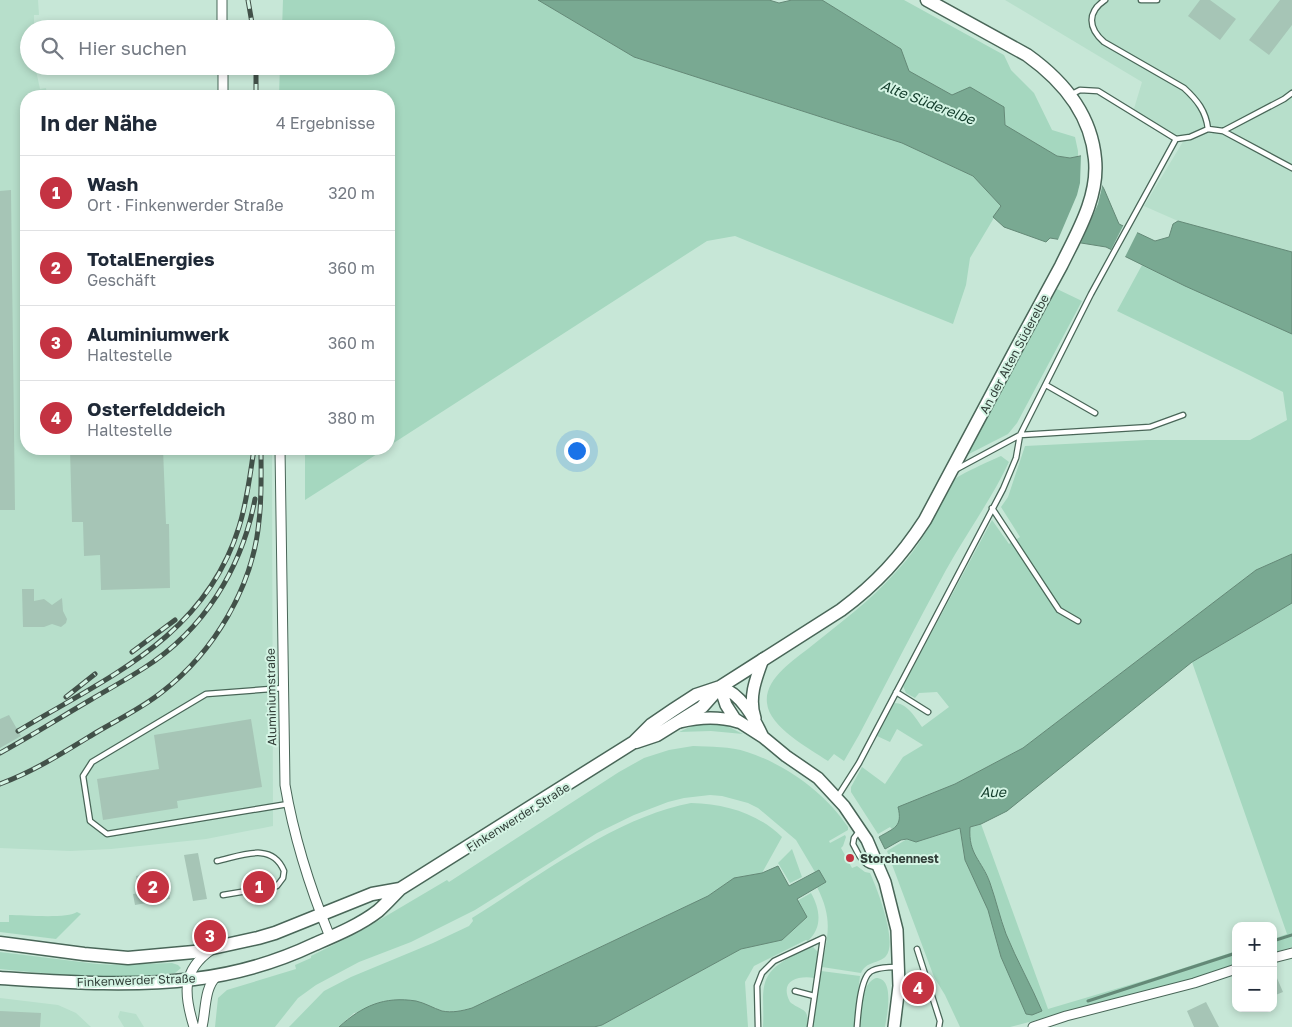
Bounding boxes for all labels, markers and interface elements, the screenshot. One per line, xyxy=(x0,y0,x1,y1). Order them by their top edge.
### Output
search box xyxy=(20,20,395,75)
icon: search xyxy=(38,34,66,62)
text: Hier suchen xyxy=(78,36,187,59)
water label: Alte Süderelbe xyxy=(879,76,978,128)
text: In der Nähe xyxy=(40,110,157,136)
text: 4 Ergebnisse xyxy=(276,113,375,133)
text: Wash xyxy=(87,172,138,195)
text: 1 xyxy=(52,183,60,203)
text: 320 m xyxy=(328,183,375,203)
text: Ort · Finkenwerder Straße xyxy=(87,195,283,215)
text: TotalEnergies xyxy=(87,247,215,270)
text: 2 xyxy=(51,258,61,278)
text: 360 m xyxy=(328,258,375,278)
text: Geschäft xyxy=(87,270,156,290)
street label: An der Alten Süderelbe xyxy=(976,292,1052,416)
text: Aluminiumwerk xyxy=(87,322,230,345)
text: 3 xyxy=(51,333,61,353)
text: 360 m xyxy=(328,333,375,353)
text: Haltestelle xyxy=(87,345,172,365)
text: Osterfelddeich xyxy=(87,397,225,420)
text: 4 xyxy=(51,408,61,428)
text: 380 m xyxy=(328,408,375,428)
text: Haltestelle xyxy=(87,420,172,440)
your location xyxy=(564,438,590,464)
street label: Aluminiumstraße xyxy=(263,648,279,746)
street label: Finkenwerder Straße xyxy=(464,779,573,855)
water label: Aue xyxy=(980,783,1007,800)
place label: Storchennest xyxy=(860,851,939,866)
marker: Storchennest xyxy=(844,852,856,864)
pin: 2 xyxy=(137,868,169,906)
pin: 1 xyxy=(243,868,275,906)
pin: 3 xyxy=(194,917,226,955)
map controls xyxy=(1232,922,1277,1012)
button: + xyxy=(1232,922,1277,967)
button: − xyxy=(1232,967,1277,1012)
pin: 4 xyxy=(902,969,934,1007)
street label: Finkenwerder Straße xyxy=(76,970,196,990)

